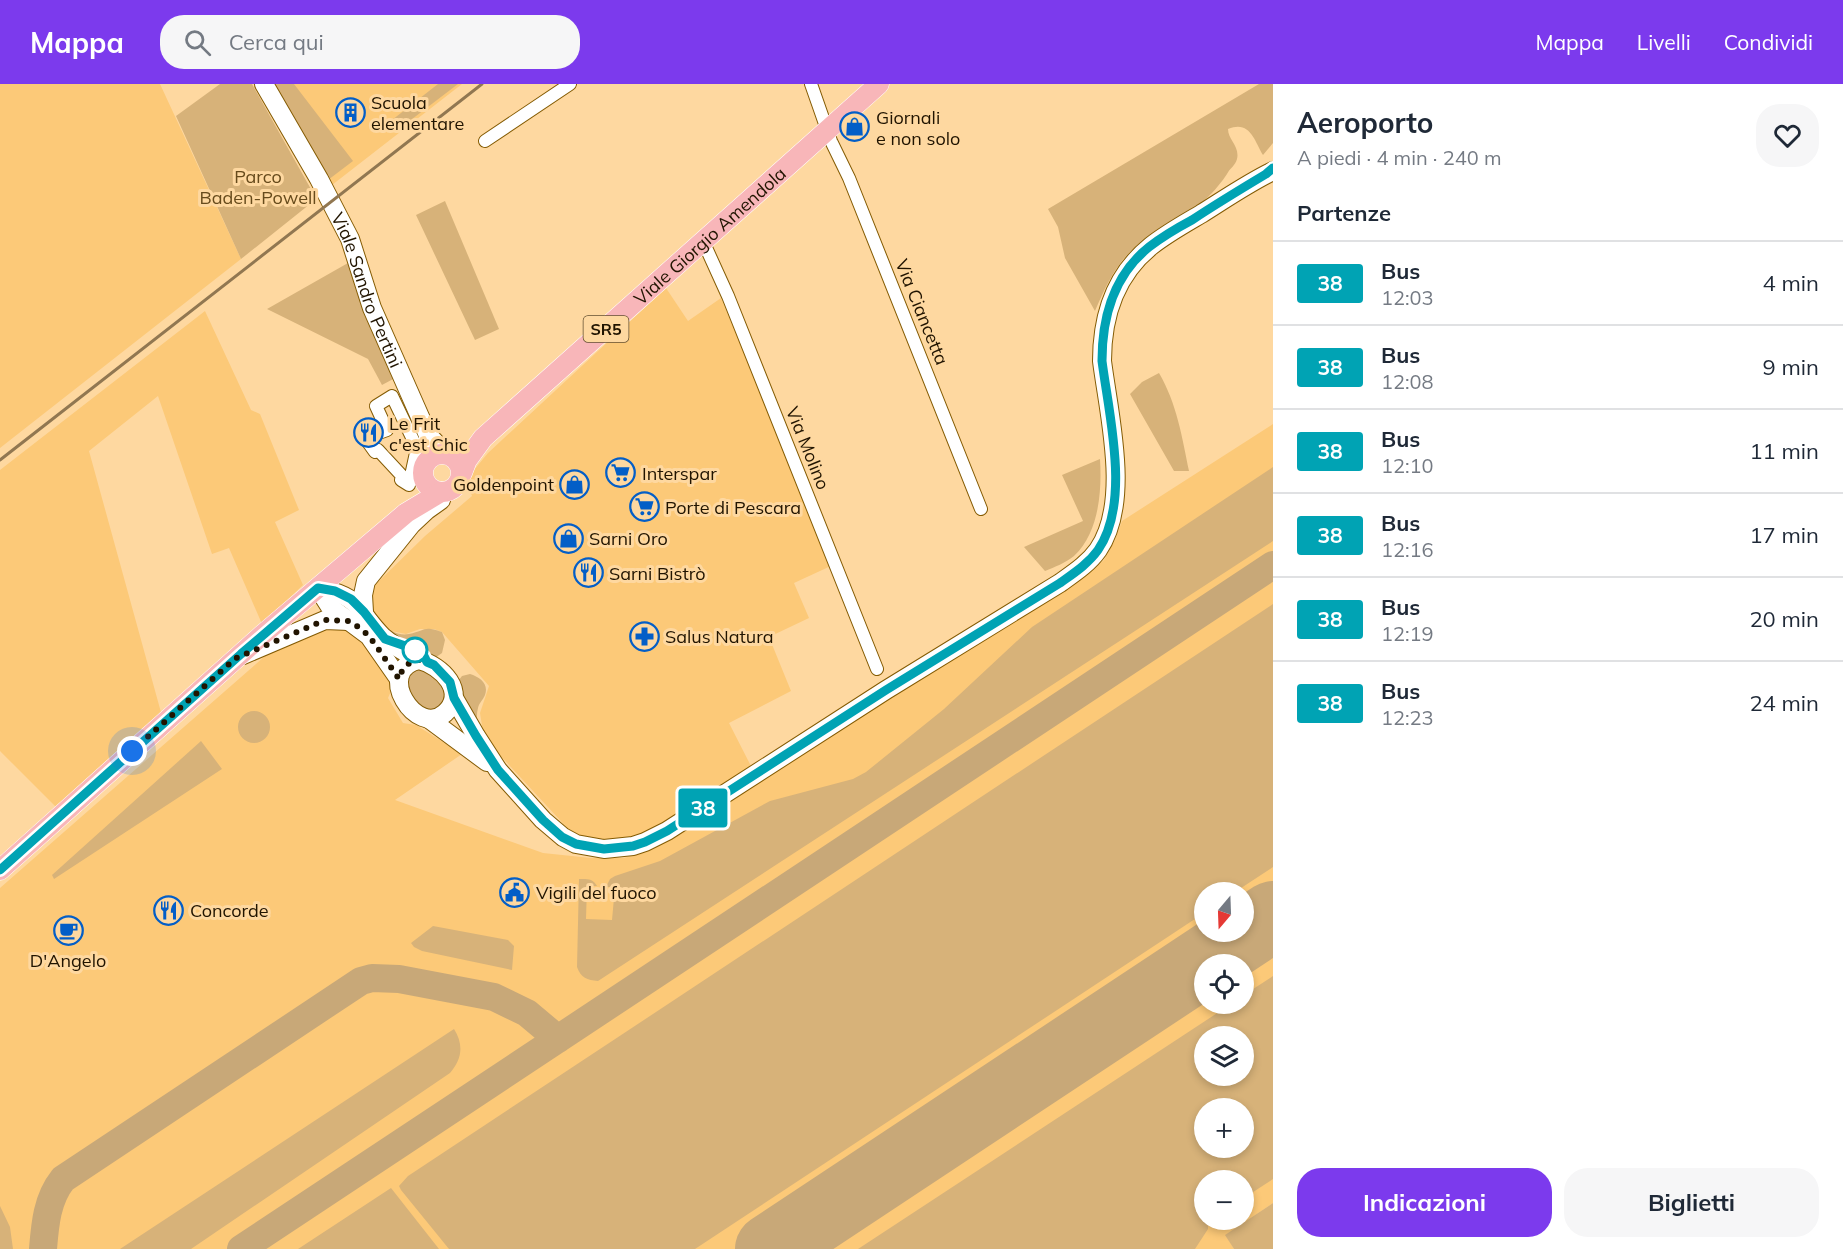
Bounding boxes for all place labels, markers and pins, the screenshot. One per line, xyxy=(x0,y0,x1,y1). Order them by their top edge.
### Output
place label: Scuola elementare xyxy=(371,91,464,135)
building icon: Scuola elementare xyxy=(334,96,366,128)
place label: Giornali e non solo xyxy=(876,106,960,150)
shop icon: Giornali e non solo xyxy=(839,111,871,143)
place label: Le Frit c'est Chic xyxy=(389,412,468,456)
restaurant icon: Le Frit c'est Chic xyxy=(352,417,384,449)
supermarket icon: Interspar xyxy=(605,457,637,489)
place label: Interspar xyxy=(642,462,717,485)
shop icon: Goldenpoint xyxy=(559,468,591,500)
place label: Goldenpoint xyxy=(453,473,554,496)
supermarket icon: Porte di Pescara xyxy=(628,491,660,523)
place label: Porte di Pescara xyxy=(665,496,801,519)
shop icon: Sarni Oro xyxy=(552,522,584,554)
place label: Sarni Oro xyxy=(589,527,668,550)
restaurant icon: Sarni Bistrò xyxy=(572,557,604,589)
place label: Sarni Bistrò xyxy=(609,562,705,585)
pharmacy icon: Salus Natura xyxy=(628,620,660,652)
place label: Salus Natura xyxy=(665,625,774,648)
unlabelled marker xyxy=(402,637,428,663)
public building icon: Vigili del fuoco xyxy=(499,876,531,908)
place label: Vigili del fuoco xyxy=(536,881,657,904)
restaurant icon: Concorde xyxy=(153,894,185,926)
place label: Concorde xyxy=(190,899,269,922)
cafe icon: D'Angelo xyxy=(52,915,84,947)
place label: D'Angelo xyxy=(30,949,106,972)

